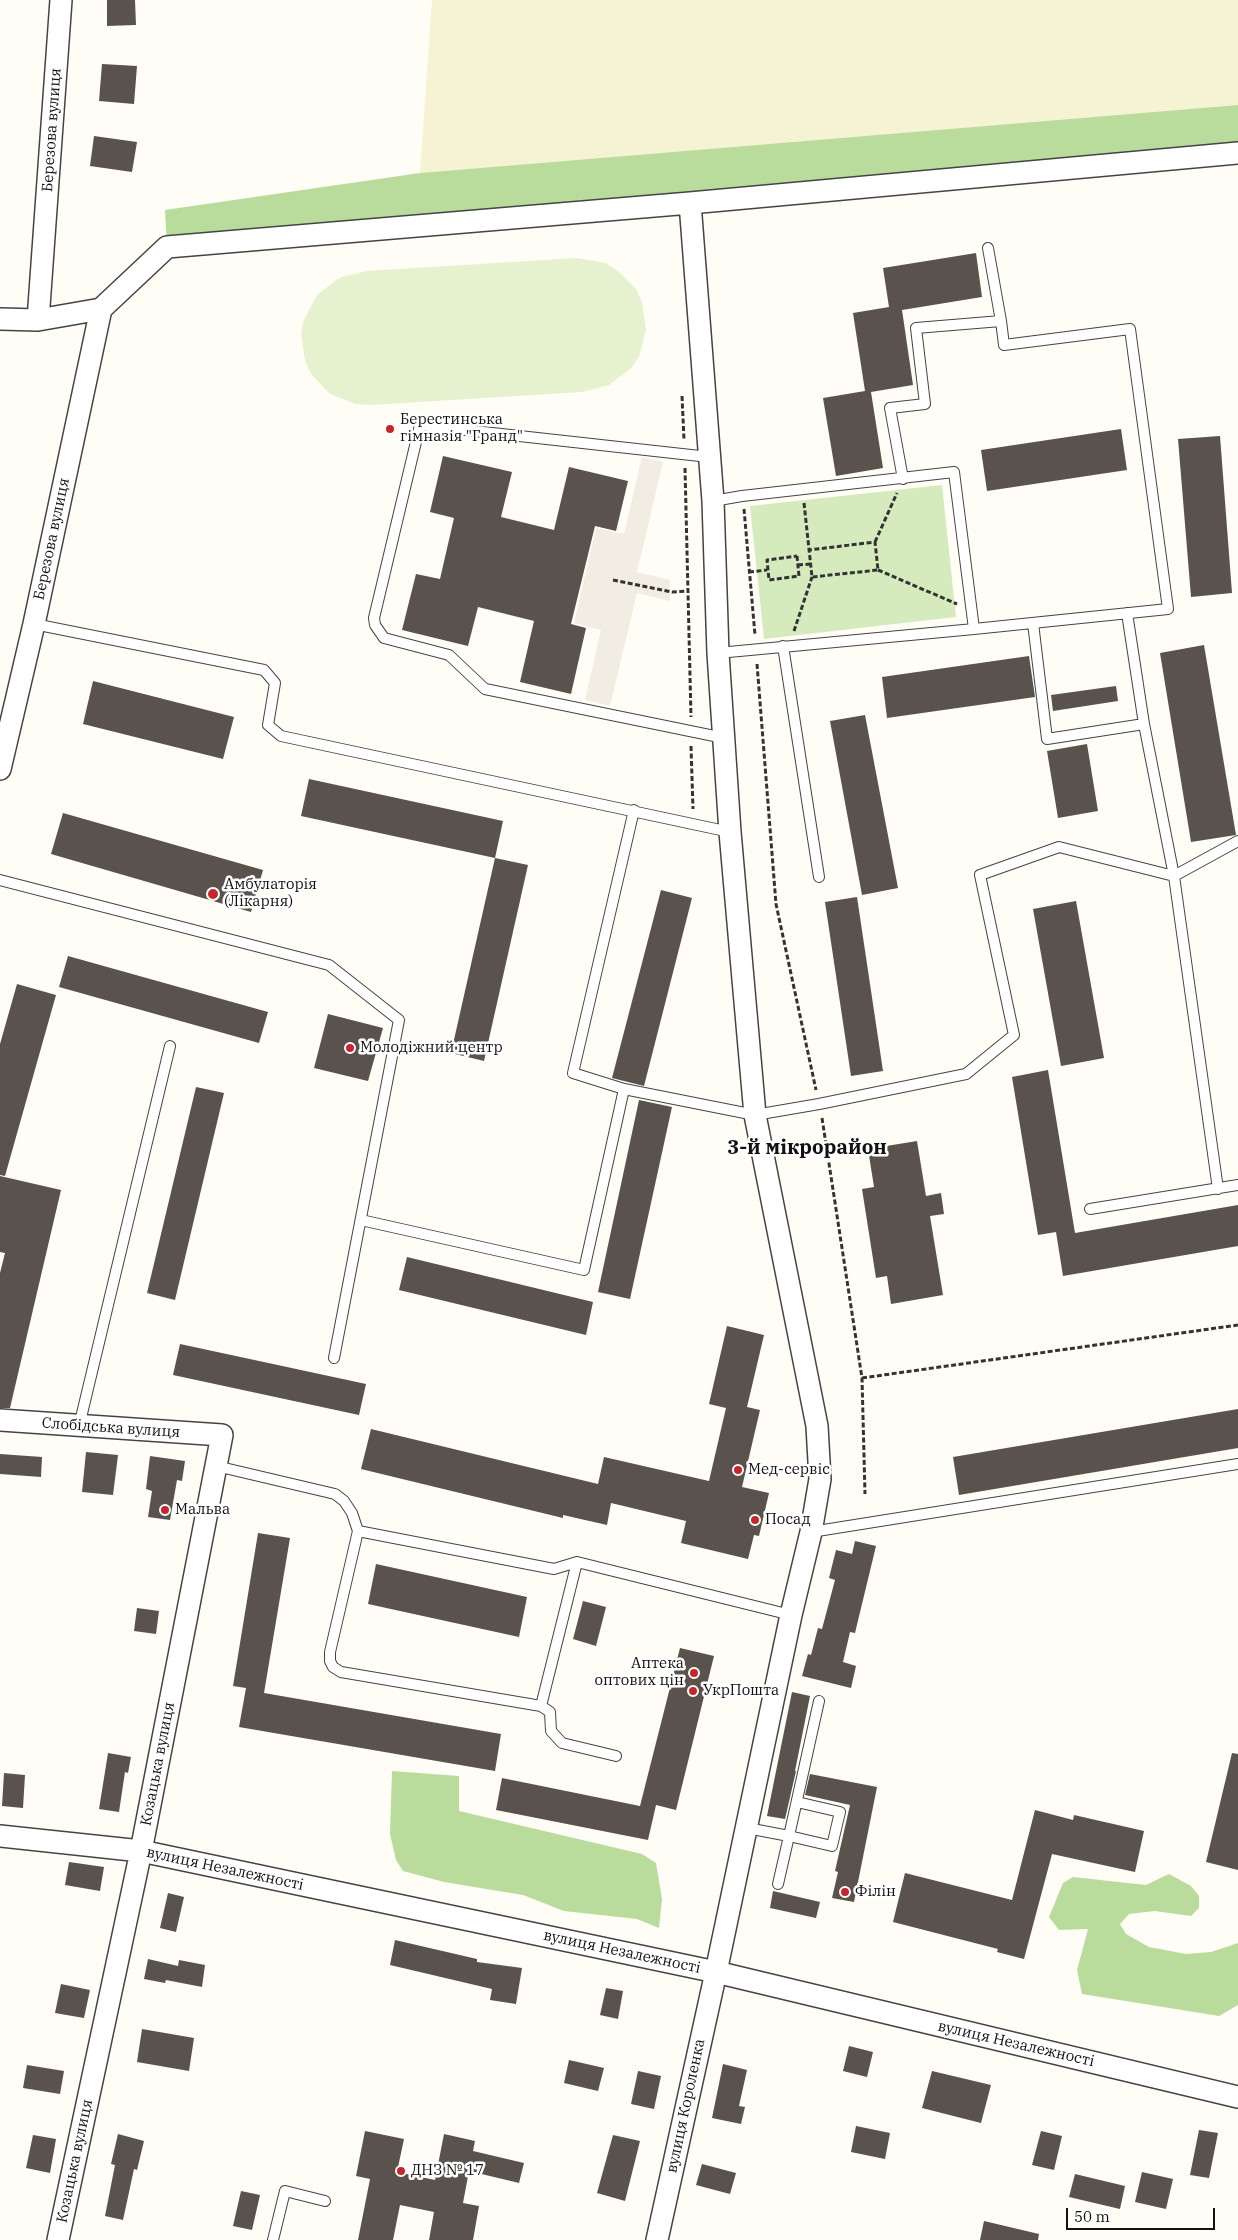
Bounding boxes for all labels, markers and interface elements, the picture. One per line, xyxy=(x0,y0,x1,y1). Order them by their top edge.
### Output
street label: Березова вулиця xyxy=(39,67,65,193)
place label: Берестинська гімназія "Гранд" xyxy=(400,411,523,446)
marker: Берестинська гімназія "Гранд" xyxy=(384,423,396,435)
street label: Березова вулиця xyxy=(30,476,74,602)
place label: Амбулаторія (Лікарня) xyxy=(224,876,317,911)
marker: Амбулаторія (Лікарня) xyxy=(206,887,220,901)
place label: Молодіжний центр xyxy=(360,1039,503,1057)
marker: Молодіжний центр xyxy=(344,1042,356,1054)
district label: 3-й мікрорайон xyxy=(727,1136,887,1160)
street label: Слобідська вулиця xyxy=(41,1414,181,1442)
place label: Мед-сервіс xyxy=(748,1461,830,1479)
marker: Мед-сервіс xyxy=(732,1464,744,1476)
place label: Мальва xyxy=(175,1501,230,1519)
marker: Мальва xyxy=(159,1504,171,1516)
place label: Посад xyxy=(765,1511,811,1529)
marker: Посад xyxy=(749,1514,761,1526)
place label: Аптека оптових цін xyxy=(595,1655,684,1690)
marker: Аптека оптових цін xyxy=(688,1667,700,1679)
place label: УкрПошта xyxy=(703,1682,779,1700)
marker: УкрПошта xyxy=(687,1685,699,1697)
street label: Козацька вулиця xyxy=(137,1701,179,1827)
street label: вулиця Незалежності xyxy=(145,1844,305,1894)
place label: Філін xyxy=(855,1883,896,1901)
marker: Філін xyxy=(839,1886,851,1898)
street label: вулиця Незалежності xyxy=(542,1927,702,1977)
street label: вулиця Незалежності xyxy=(936,2017,1096,2071)
street label: вулиця Короленка xyxy=(663,2037,709,2175)
street label: Козацька вулиця xyxy=(53,2098,97,2224)
place label: ДНЗ № 17 xyxy=(411,2162,484,2180)
marker: ДНЗ № 17 xyxy=(395,2165,407,2177)
scale bar xyxy=(1068,2198,1217,2230)
text: 50 m xyxy=(1074,2207,1110,2226)

